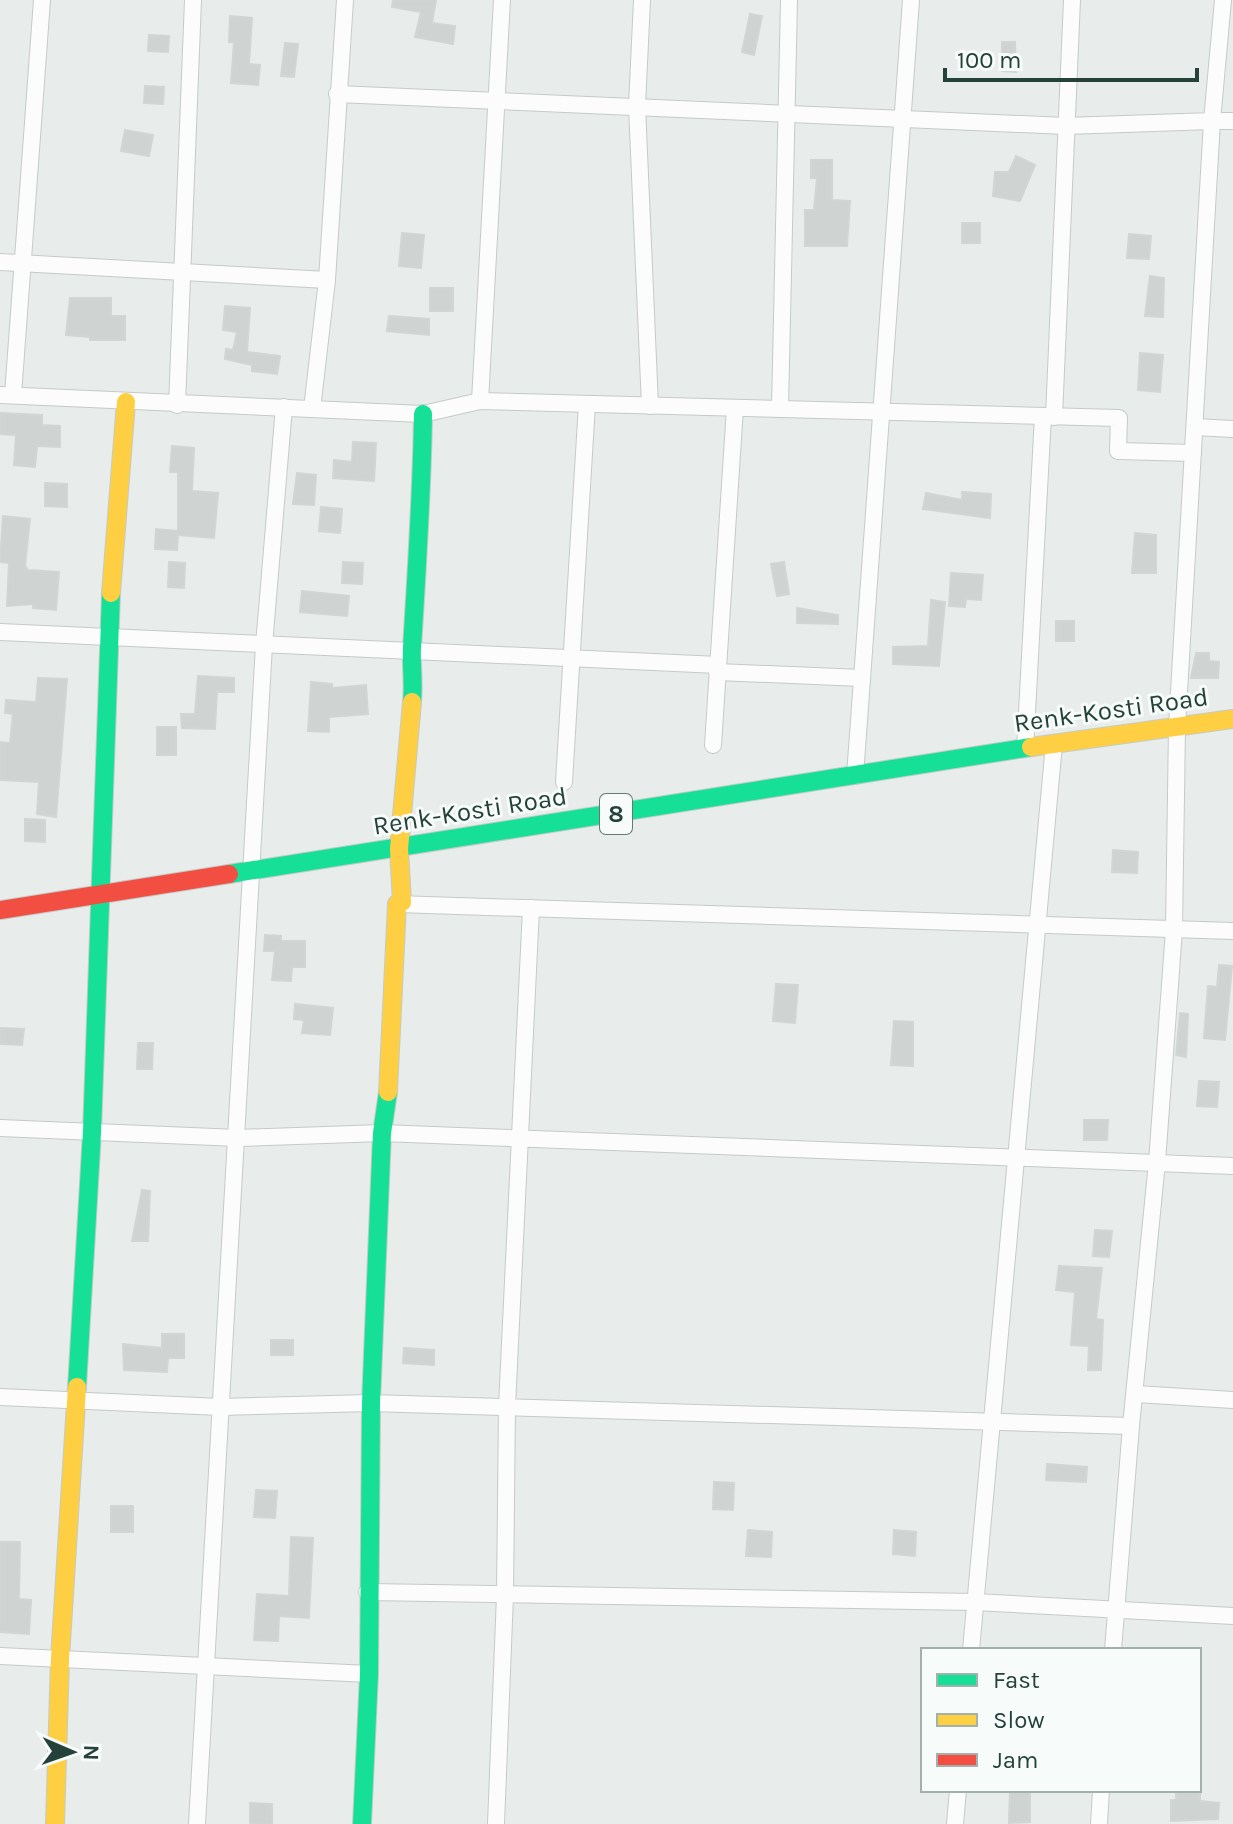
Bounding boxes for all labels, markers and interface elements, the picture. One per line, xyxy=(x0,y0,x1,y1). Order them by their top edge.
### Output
scale bar xyxy=(945,32,1197,82)
text: 100 m xyxy=(957,46,1022,74)
street label: Renk-Kosti Road xyxy=(1012,681,1210,739)
street label: Renk-Kosti Road xyxy=(371,780,569,842)
road number: 8 xyxy=(600,794,632,834)
legend xyxy=(921,1648,1201,1792)
text: Fast xyxy=(993,1666,1040,1694)
text: Slow xyxy=(993,1706,1045,1734)
north arrow xyxy=(32,1712,112,1792)
text: N xyxy=(78,1744,104,1761)
text: Jam xyxy=(993,1746,1038,1774)

